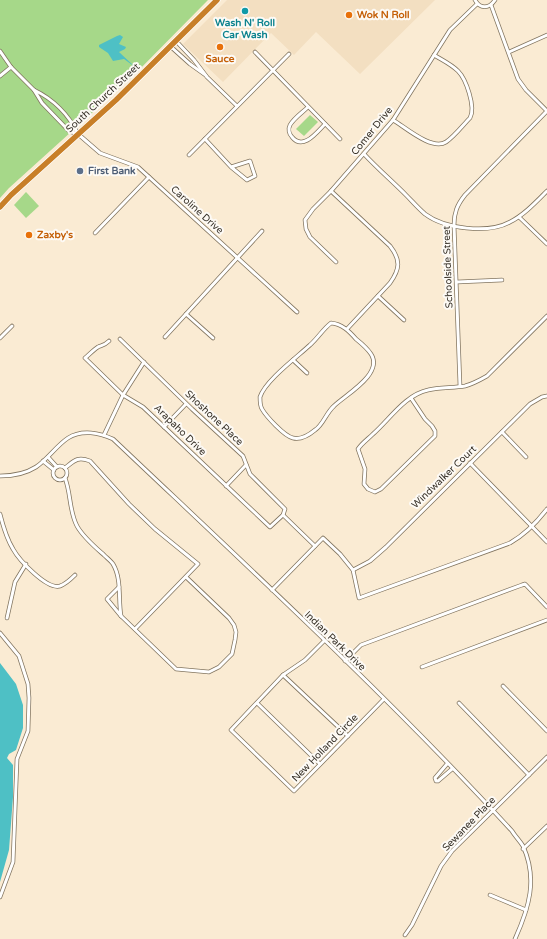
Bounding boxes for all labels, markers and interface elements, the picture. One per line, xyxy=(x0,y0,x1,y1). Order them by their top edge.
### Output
marker: Wash N' Roll Car Wash xyxy=(240,6,250,16)
place label: Wok N Roll xyxy=(357,9,410,21)
marker: Wok N Roll xyxy=(344,10,354,20)
place label: Wash N' Roll Car Wash xyxy=(215,17,275,41)
marker: Sauce xyxy=(215,42,225,52)
place label: Sauce xyxy=(206,53,235,65)
street label: South Church Street xyxy=(64,61,142,135)
street label: Comer Drive xyxy=(349,104,395,158)
place label: First Bank xyxy=(88,165,136,177)
marker: First Bank xyxy=(75,166,85,176)
street label: Caroline Drive xyxy=(168,183,226,237)
street label: Schoolside Street xyxy=(441,225,455,309)
place label: Zaxby's xyxy=(37,229,73,241)
marker: Zaxby's xyxy=(24,230,34,240)
street label: Shoshone Place xyxy=(182,388,246,448)
street label: Arapaho Drive xyxy=(151,402,209,458)
street label: Windwalker Court xyxy=(409,443,479,511)
street label: Indian Park Drive xyxy=(302,609,368,674)
street label: New Holland Circle xyxy=(290,711,361,784)
street label: Sewanee Place xyxy=(440,794,498,854)

